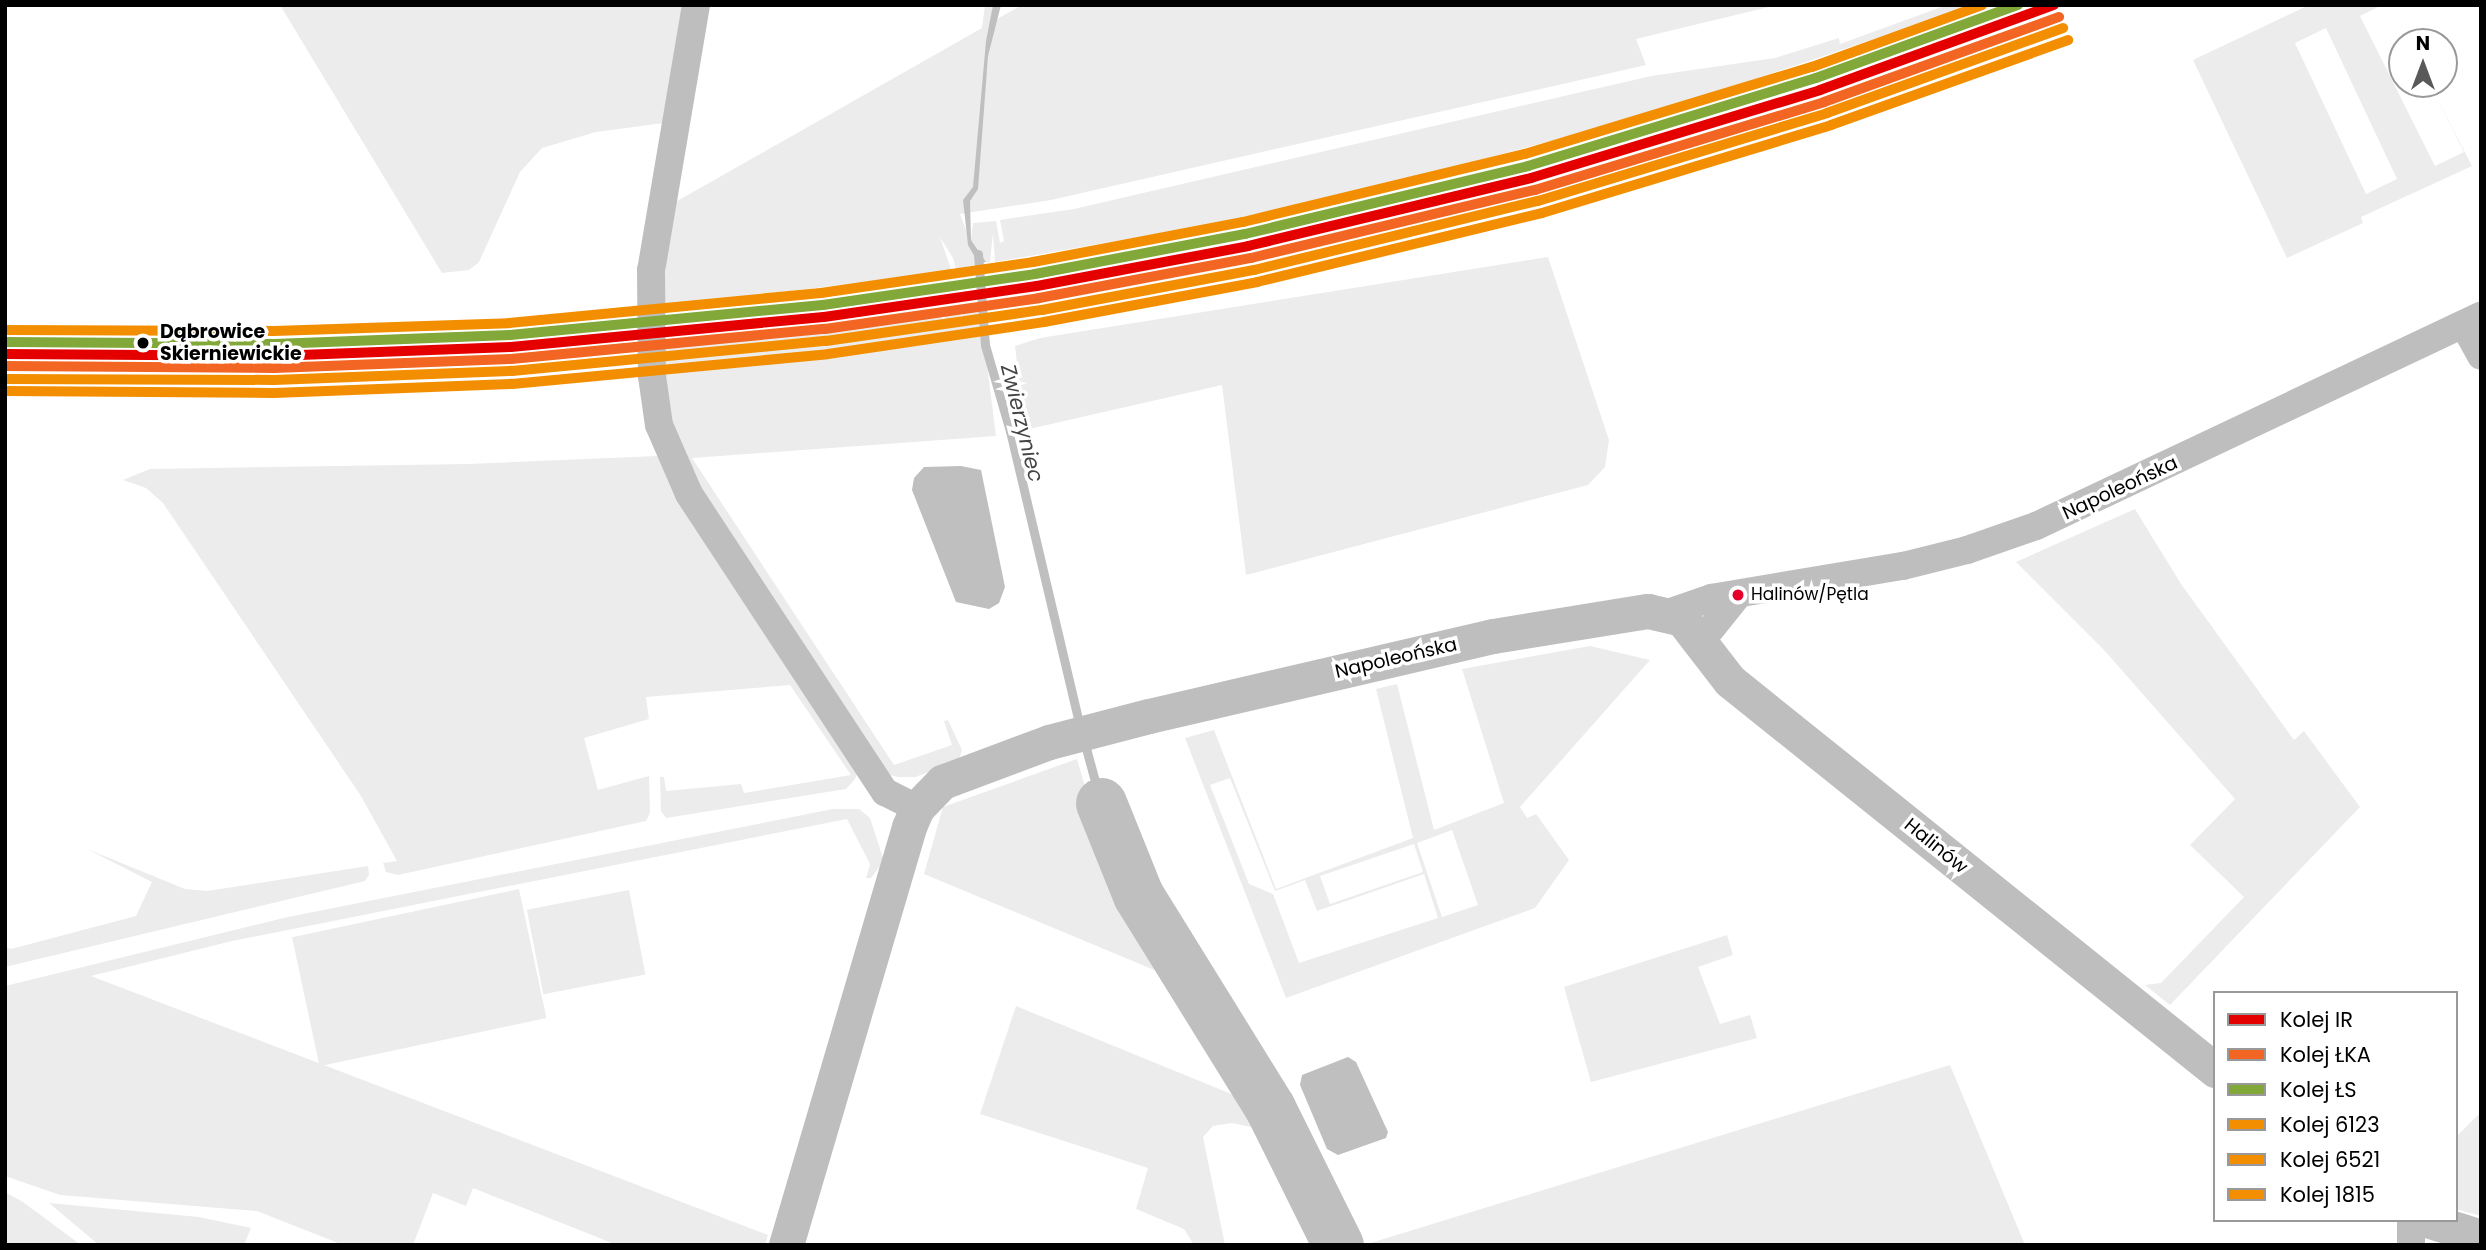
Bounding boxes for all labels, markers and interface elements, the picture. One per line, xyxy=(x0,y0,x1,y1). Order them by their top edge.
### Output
north arrow xyxy=(2388,28,2458,98)
text: N xyxy=(2416,30,2430,57)
place label: Dąbrowice Skierniewickie xyxy=(160,321,302,365)
marker: Dąbrowice Skierniewickie xyxy=(132,332,154,354)
water label: Zwierzyniec xyxy=(995,362,1049,484)
street label: Napoleońska xyxy=(2059,451,2181,525)
place label: Halinów/Pętla xyxy=(1751,585,1869,605)
marker: Halinów/Pętla xyxy=(1731,588,1745,602)
street label: Napoleońska xyxy=(1333,633,1459,683)
street label: Halinów xyxy=(1900,813,1972,879)
legend xyxy=(2213,991,2458,1222)
text: Kolej IR xyxy=(2280,1005,2353,1034)
text: Kolej ŁKA xyxy=(2280,1040,2371,1069)
text: Kolej ŁS xyxy=(2280,1075,2357,1104)
text: Kolej 6123 xyxy=(2280,1110,2380,1139)
text: Kolej 6521 xyxy=(2280,1145,2380,1174)
text: Kolej 1815 xyxy=(2280,1180,2375,1209)

